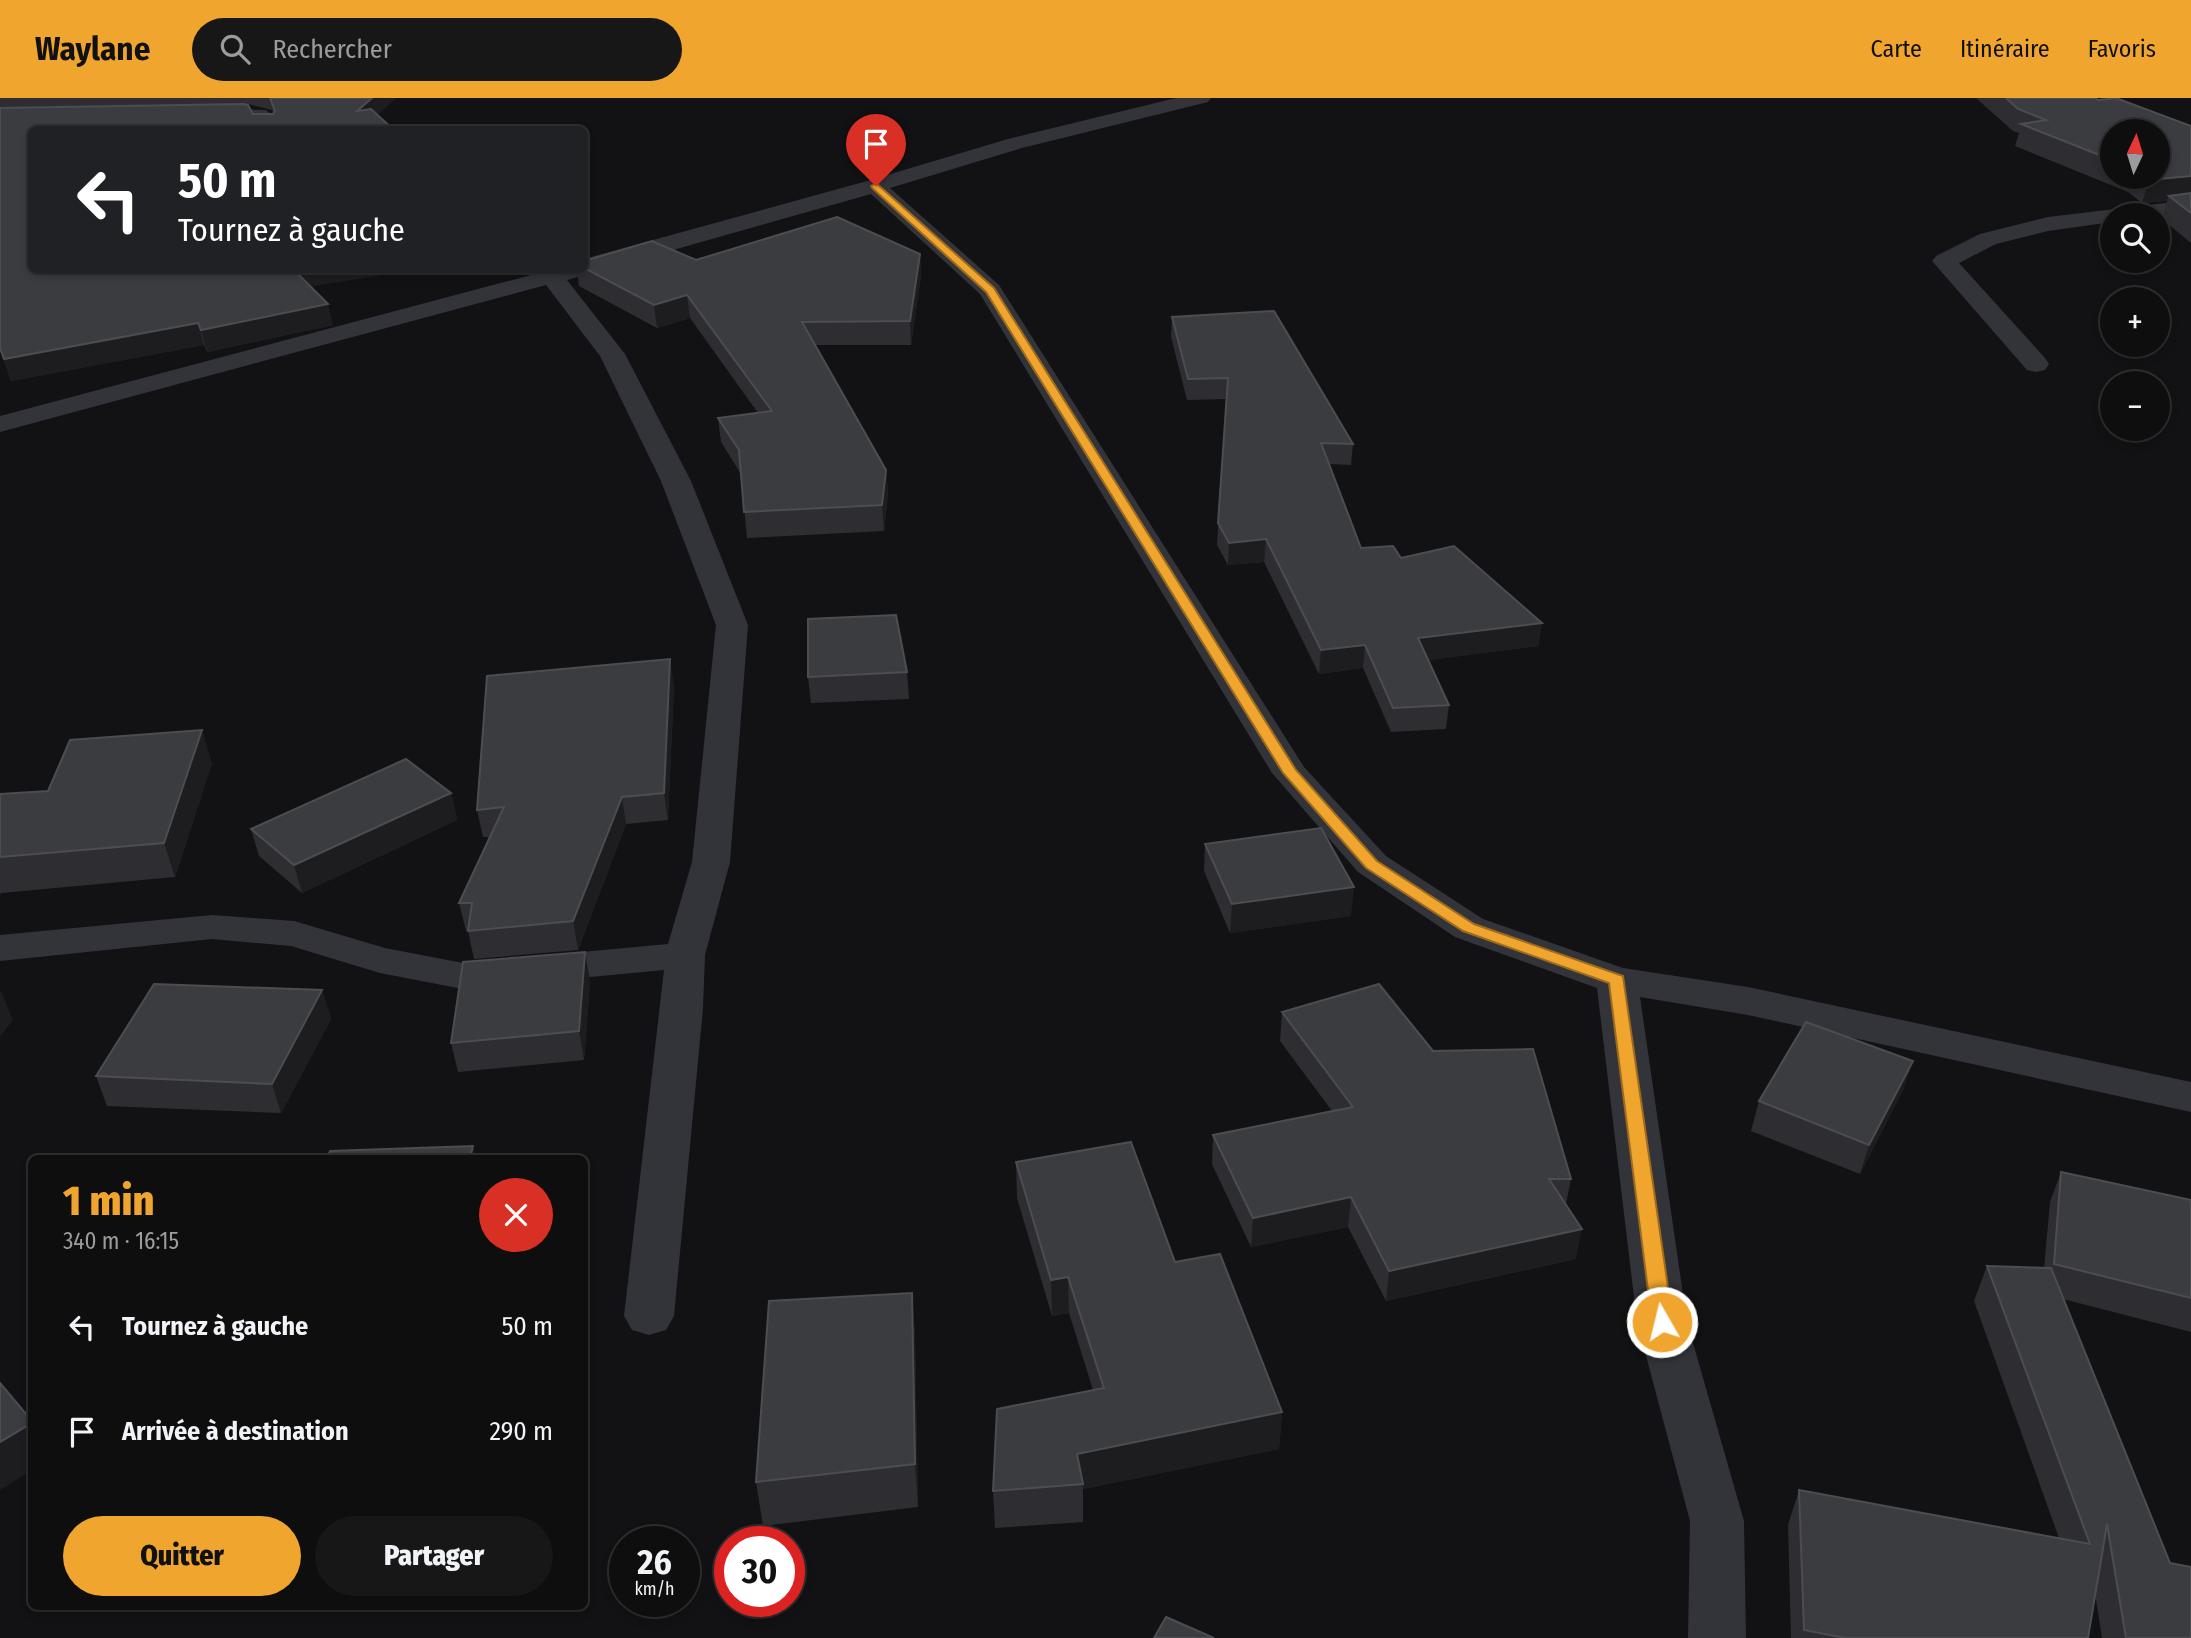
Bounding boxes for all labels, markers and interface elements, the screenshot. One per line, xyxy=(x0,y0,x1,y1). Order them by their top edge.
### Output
search box xyxy=(192,18,682,81)
text: Waylane xyxy=(35,29,150,69)
icon: search xyxy=(216,30,254,68)
text: Rechercher xyxy=(272,34,392,65)
text: Carte xyxy=(1871,35,1922,63)
text: Itinéraire xyxy=(1960,35,2050,63)
text: Favoris xyxy=(2088,35,2156,63)
pin xyxy=(846,114,906,186)
north arrow xyxy=(2100,119,2170,189)
map controls xyxy=(2100,119,2170,441)
icon: arrive xyxy=(857,125,895,163)
text: 50 m xyxy=(178,151,276,210)
icon: left xyxy=(63,154,154,245)
button: search xyxy=(2100,203,2170,273)
text: Tournez à gauche xyxy=(178,211,405,249)
button: + xyxy=(2100,287,2170,357)
button: − xyxy=(2100,371,2170,441)
text: 1 min xyxy=(63,1176,154,1226)
button: close xyxy=(479,1178,553,1252)
text: 340 m · 16:15 xyxy=(63,1227,179,1255)
position arrow xyxy=(1625,1285,1699,1359)
icon: left xyxy=(63,1308,101,1346)
text: Tournez à gauche xyxy=(122,1311,308,1342)
text: 50 m xyxy=(501,1311,553,1342)
icon: arrive xyxy=(63,1413,101,1451)
text: Arrivée à destination xyxy=(122,1416,349,1447)
text: 290 m xyxy=(489,1416,553,1447)
button: Quitter xyxy=(63,1516,301,1596)
button: Partager xyxy=(315,1516,553,1596)
speed limit sign: 30 xyxy=(714,1526,805,1617)
text: 26 xyxy=(637,1541,672,1583)
text: km/h xyxy=(634,1578,675,1600)

